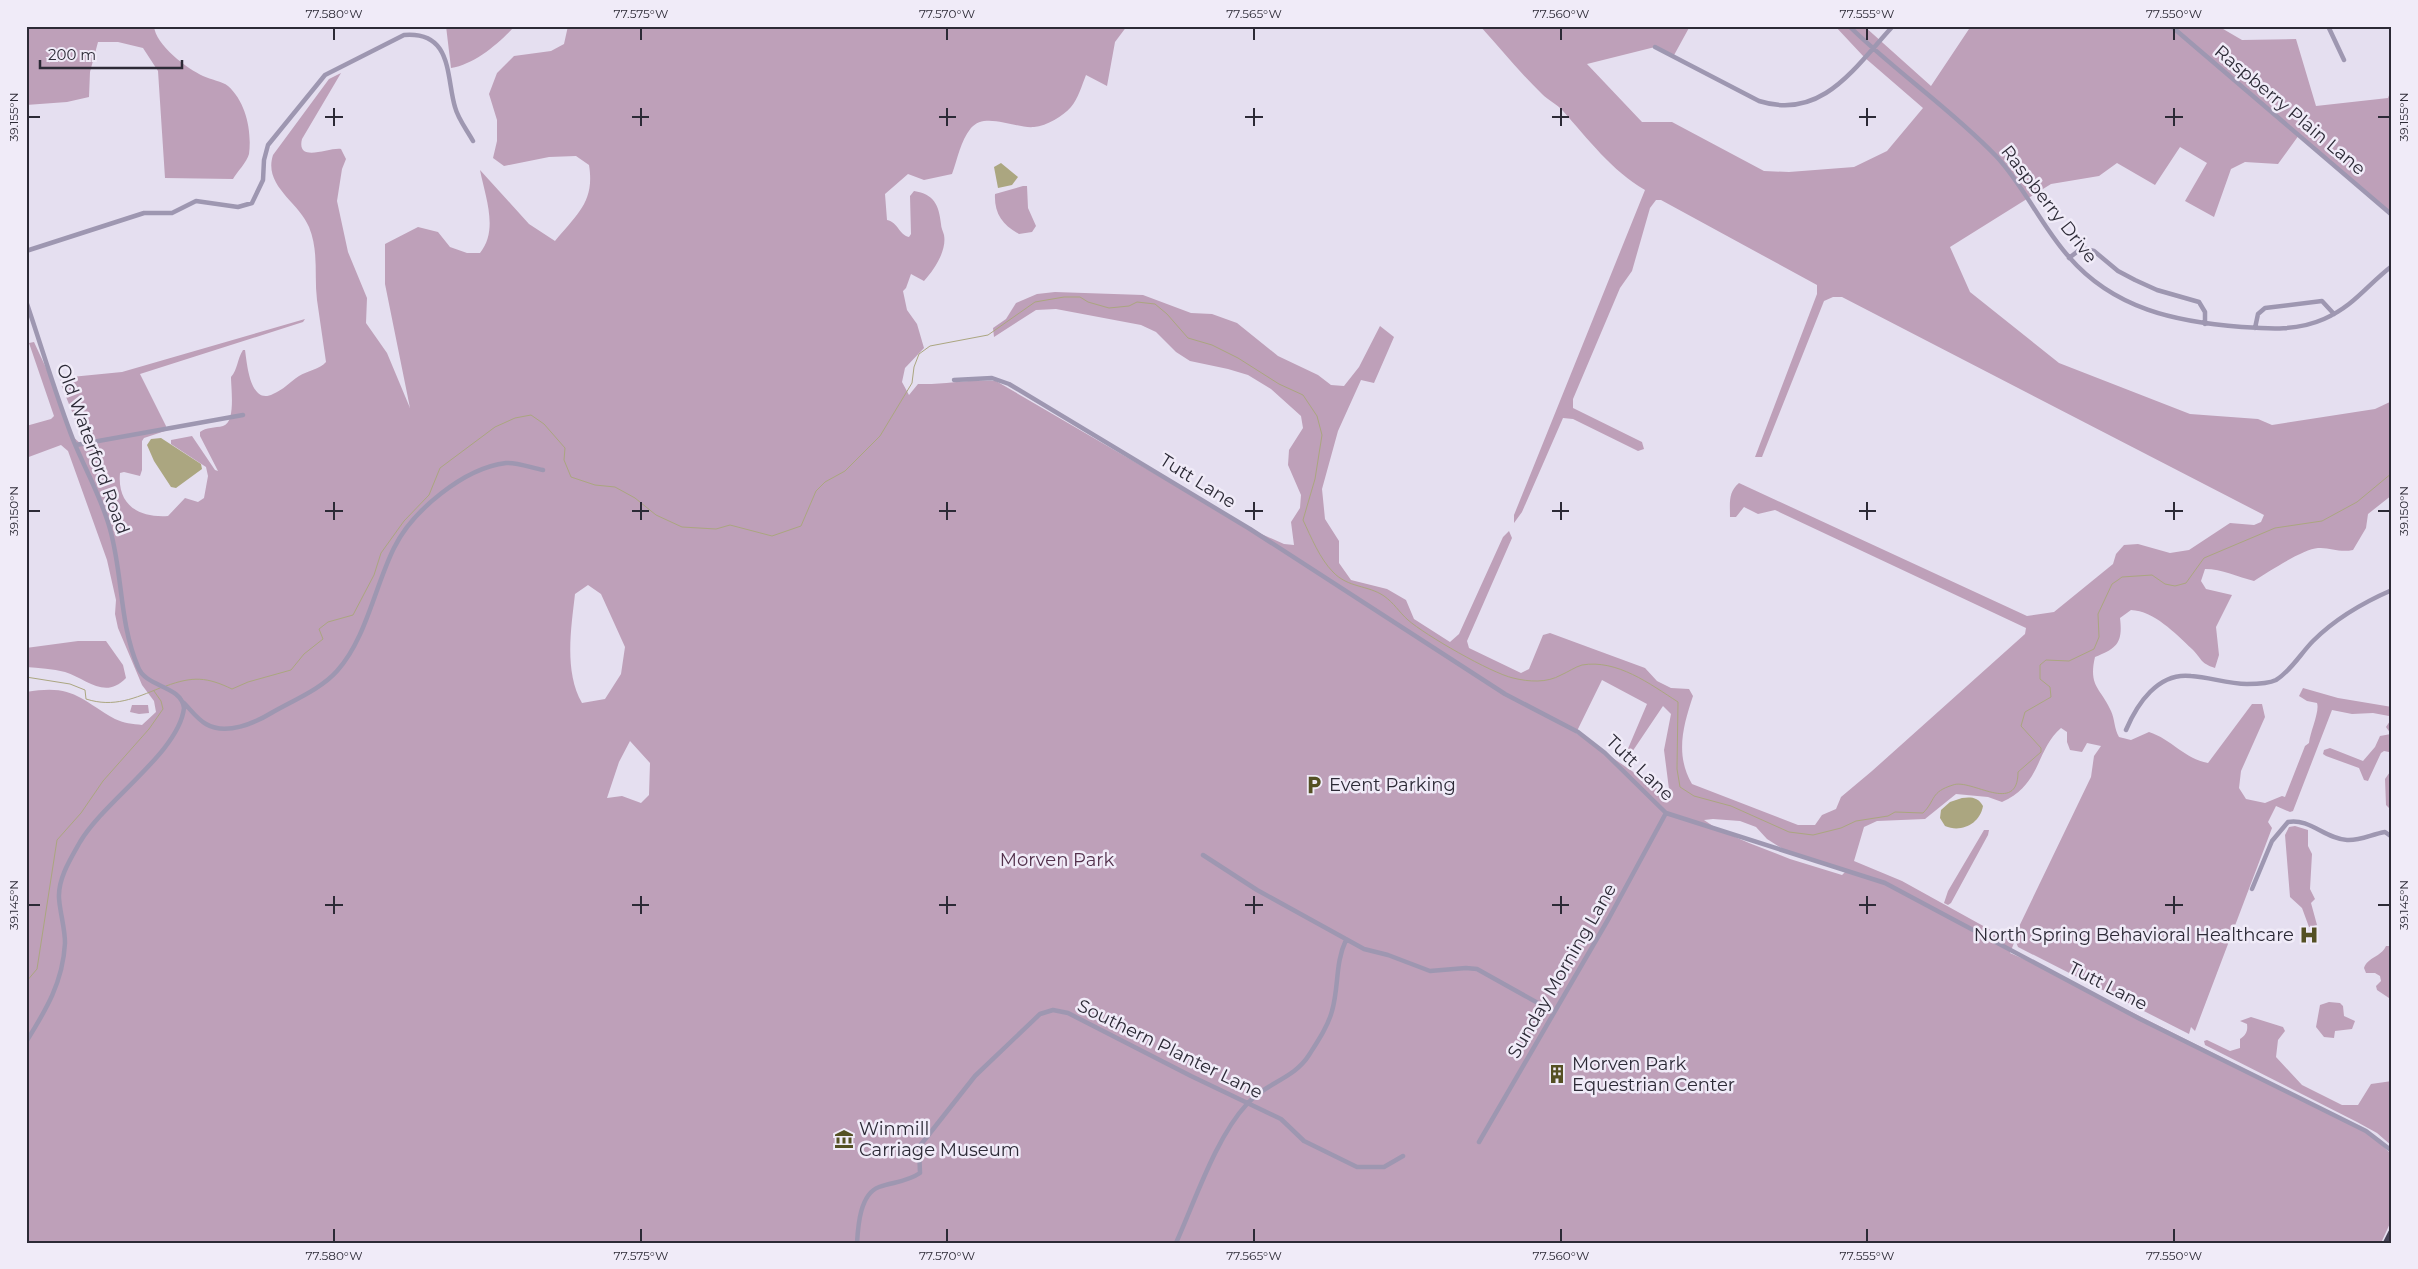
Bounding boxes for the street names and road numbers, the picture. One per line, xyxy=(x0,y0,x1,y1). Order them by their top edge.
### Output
street label: Raspberry Plain Lane xyxy=(2210,40,2370,180)
street label: Raspberry Drive xyxy=(1996,141,2102,267)
street label: Old Waterford Road xyxy=(52,361,134,537)
street label: Tutt Lane xyxy=(1156,449,1240,513)
street label: Tutt Lane xyxy=(1602,730,1678,806)
street label: Sunday Morning Lane xyxy=(1503,880,1621,1062)
street label: Tutt Lane xyxy=(2065,957,2151,1015)
street label: Southern Planter Lane xyxy=(1074,995,1266,1104)

